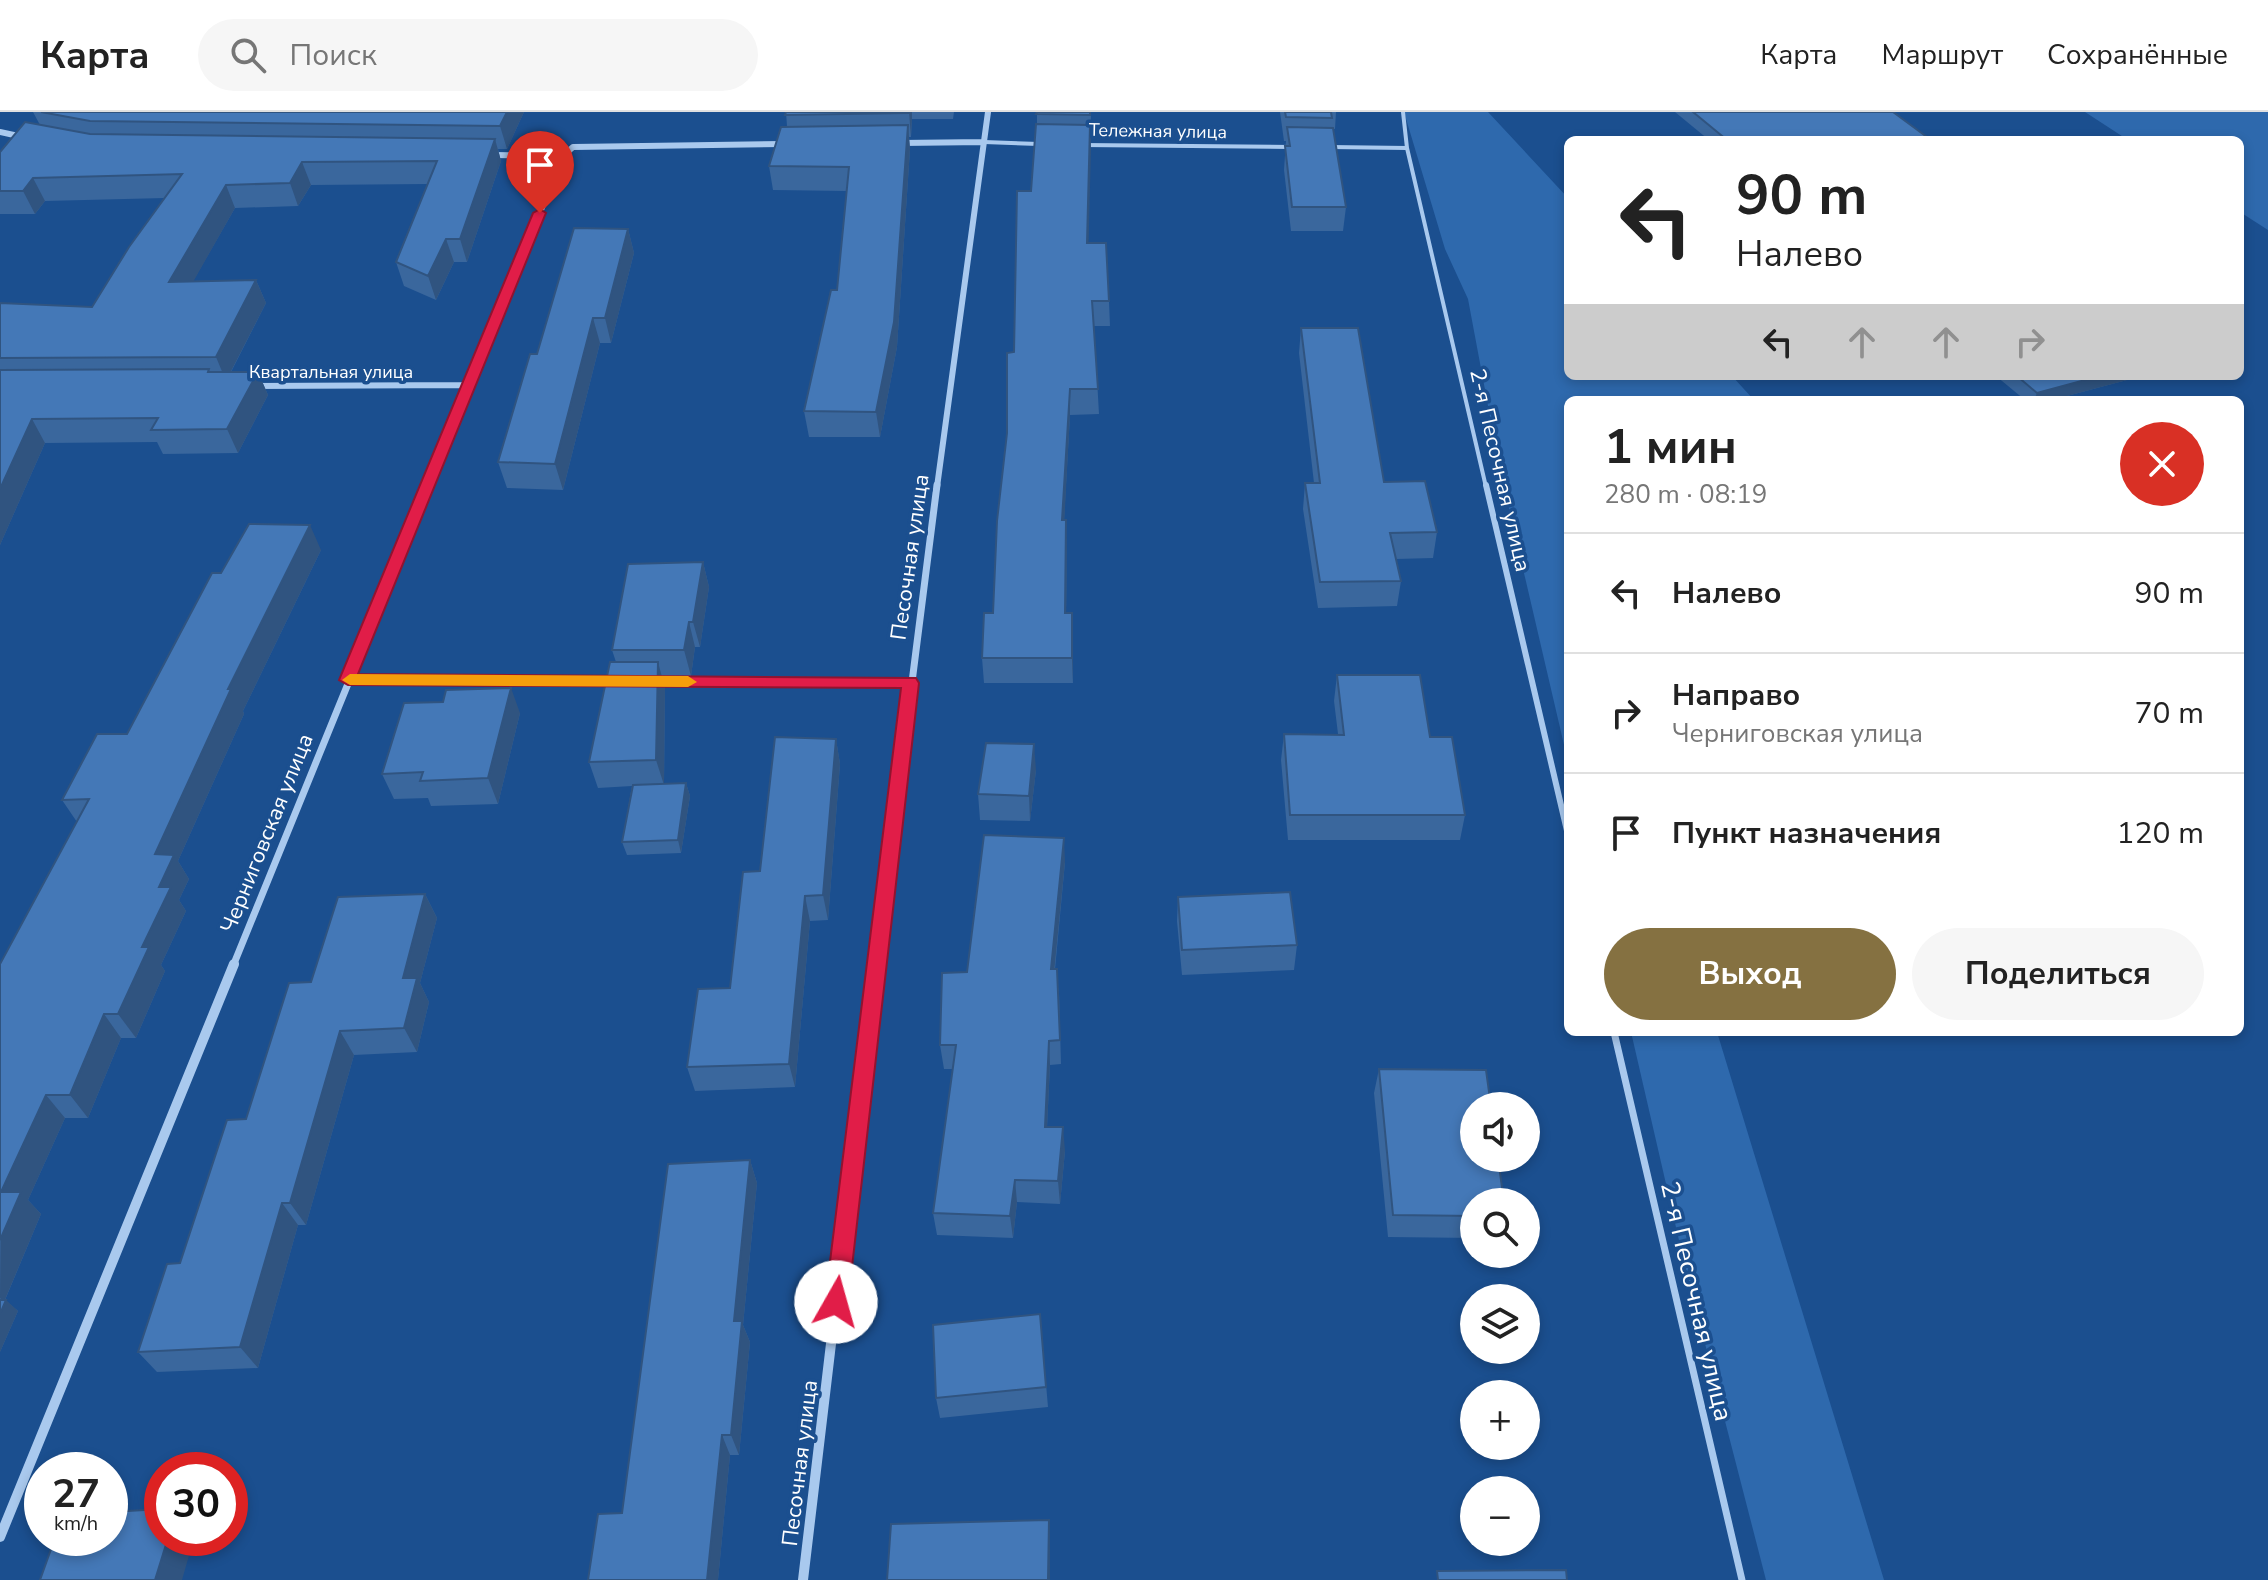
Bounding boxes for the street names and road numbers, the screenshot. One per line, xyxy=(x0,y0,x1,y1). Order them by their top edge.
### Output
street label: Тележная улица xyxy=(1089,118,1227,144)
street label: Квартальная улица xyxy=(249,360,413,384)
street label: 2-я Песочная улица xyxy=(1462,366,1538,575)
street label: Песочная улица xyxy=(884,472,936,642)
street label: Черниговская улица xyxy=(213,729,321,937)
street label: 2-я Песочная улица xyxy=(1652,1178,1741,1424)
street label: Песочная улица xyxy=(775,1378,825,1548)

